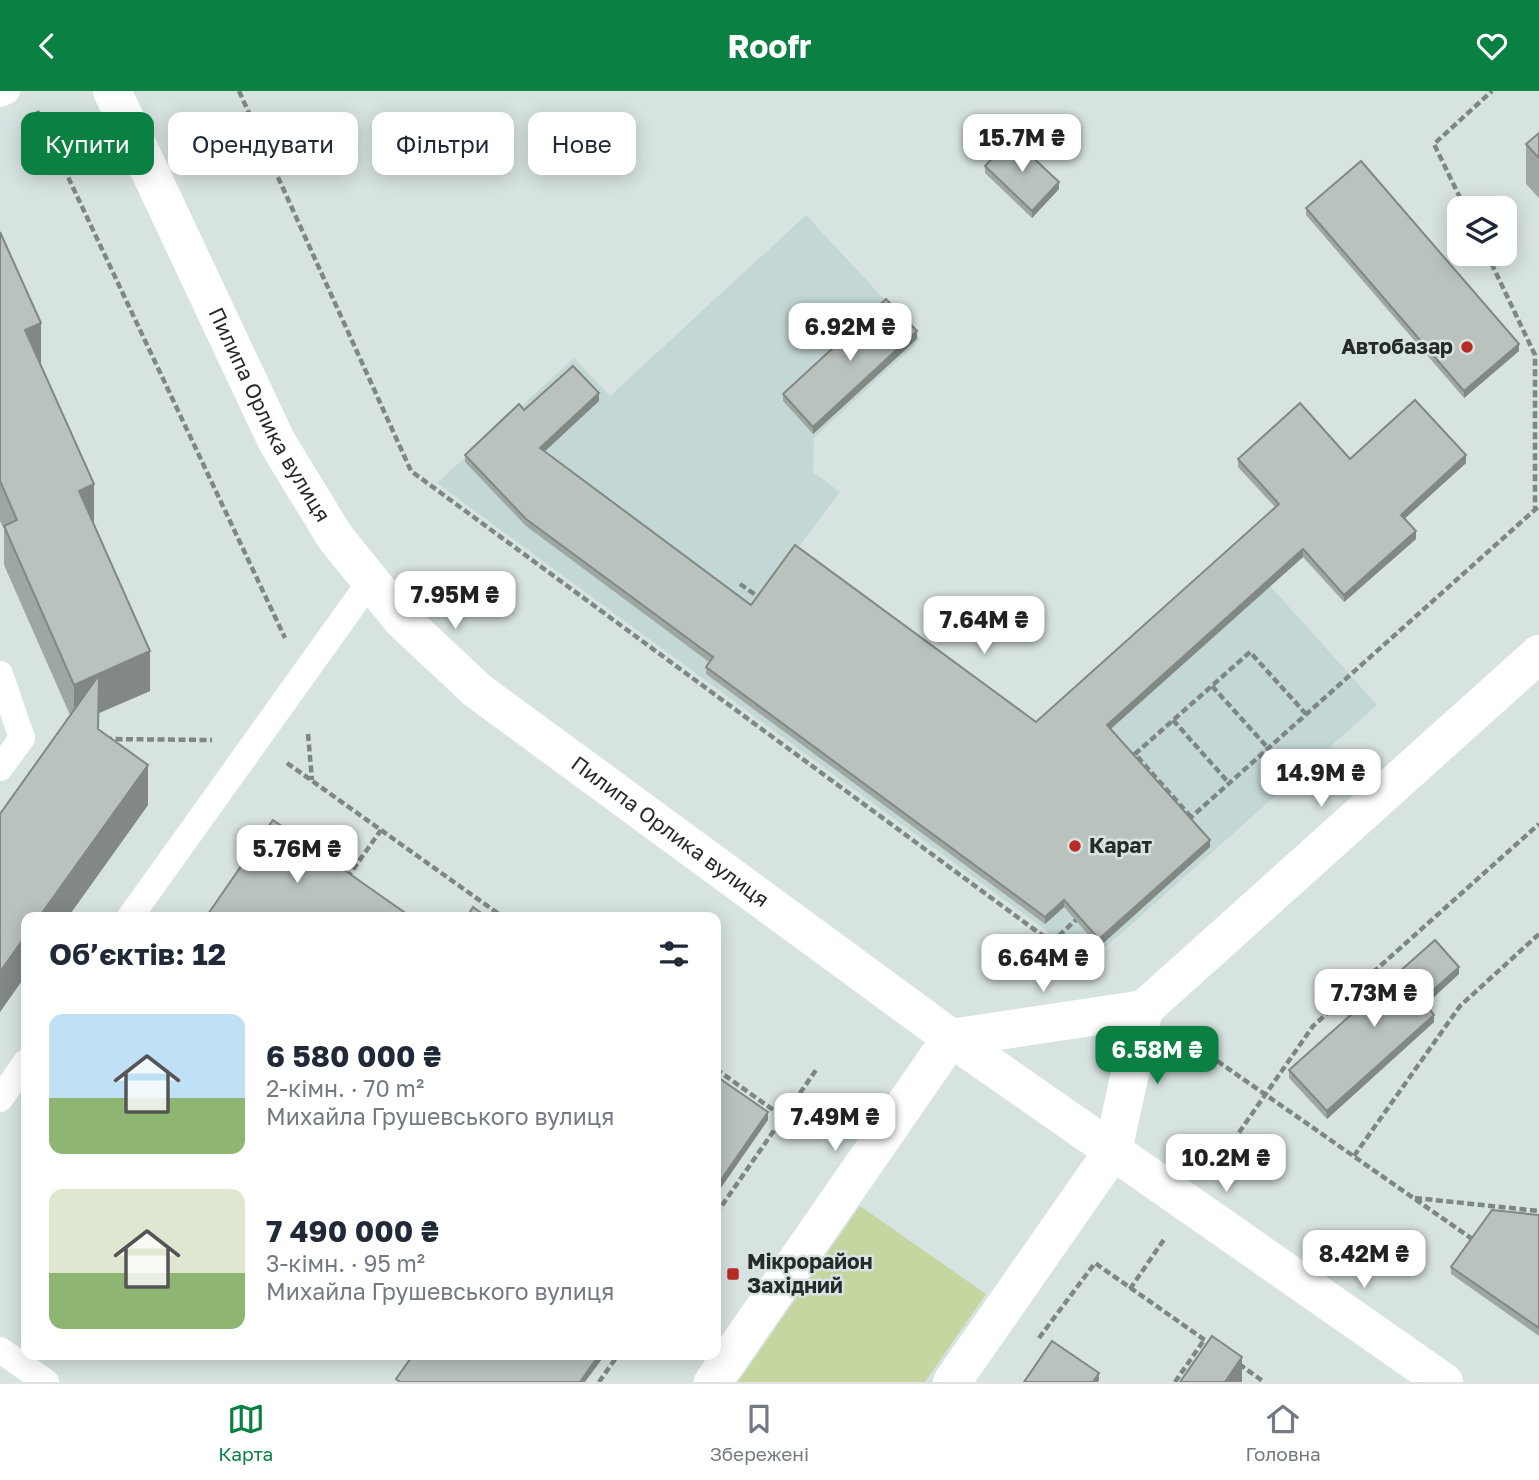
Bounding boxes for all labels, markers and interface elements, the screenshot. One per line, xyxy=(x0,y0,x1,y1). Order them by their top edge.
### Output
icon: back xyxy=(28,27,66,65)
text: Roofr xyxy=(727,27,812,65)
icon: heart xyxy=(1473,27,1511,65)
chip: Купити xyxy=(21,112,154,175)
chip: Орендувати xyxy=(168,112,358,175)
chip: Фільтри xyxy=(372,112,514,175)
chip: Нове xyxy=(528,112,636,175)
pin: 15.7M ₴ xyxy=(957,115,1087,174)
text: 15.7M ₴ xyxy=(979,123,1065,151)
map controls xyxy=(1447,196,1517,266)
button: layers xyxy=(1447,196,1517,266)
street label: Пилипа Орлика вулиця xyxy=(203,303,337,526)
pin: 6.92M ₴ xyxy=(785,303,915,363)
text: 6.92M ₴ xyxy=(805,312,895,340)
place label: Автобазар xyxy=(1341,333,1453,359)
marker: Автобазар xyxy=(1459,339,1475,355)
pin: 7.95M ₴ xyxy=(390,571,520,631)
text: 7.95M ₴ xyxy=(411,580,499,608)
pin: 7.64M ₴ xyxy=(919,596,1049,656)
text: 7.64M ₴ xyxy=(939,605,1029,633)
pin: 14.9M ₴ xyxy=(1256,749,1386,809)
street label: Пилипа Орлика вулиця xyxy=(567,750,775,912)
text: 14.9M ₴ xyxy=(1277,758,1365,786)
pin: 5.76M ₴ xyxy=(232,825,362,885)
place label: Карат xyxy=(1089,832,1152,858)
text: 5.76M ₴ xyxy=(253,834,341,862)
marker: Карат xyxy=(1067,838,1083,854)
icon: filters xyxy=(655,935,693,973)
pin: 6.64M ₴ xyxy=(978,935,1108,994)
text: Об’єктів: 12 xyxy=(49,936,226,972)
text: 6.64M ₴ xyxy=(997,943,1089,971)
pin: 7.73M ₴ xyxy=(1309,969,1439,1029)
text: 7.73M ₴ xyxy=(1331,978,1417,1006)
pin: 6.58M ₴ xyxy=(1092,1027,1222,1086)
text: 6.58M ₴ xyxy=(1112,1035,1202,1063)
text: 6 580 000 ₴ xyxy=(266,1038,441,1074)
icon: home xyxy=(105,1042,189,1126)
text: 2-кімн. · 70 m² xyxy=(266,1074,424,1102)
pin: 7.49M ₴ xyxy=(770,1093,900,1153)
text: Михайла Грушевського вулиця xyxy=(266,1102,614,1130)
text: 7.49M ₴ xyxy=(790,1102,880,1130)
pin: 10.2M ₴ xyxy=(1161,1135,1291,1194)
text: 10.2M ₴ xyxy=(1182,1143,1270,1171)
text: 7 490 000 ₴ xyxy=(266,1213,439,1249)
icon: home xyxy=(105,1217,189,1301)
pin: 8.42M ₴ xyxy=(1299,1231,1429,1290)
text: 8.42M ₴ xyxy=(1319,1239,1409,1267)
place label: Мікрорайон Західний xyxy=(747,1248,872,1298)
text: 3-кімн. · 95 m² xyxy=(266,1249,425,1277)
marker: Мікрорайон Західний xyxy=(725,1266,741,1282)
text: Михайла Грушевського вулиця xyxy=(266,1277,614,1305)
tab: Карта xyxy=(218,1400,273,1465)
tab: Збережені xyxy=(710,1400,809,1465)
tab: Головна xyxy=(1245,1400,1321,1465)

